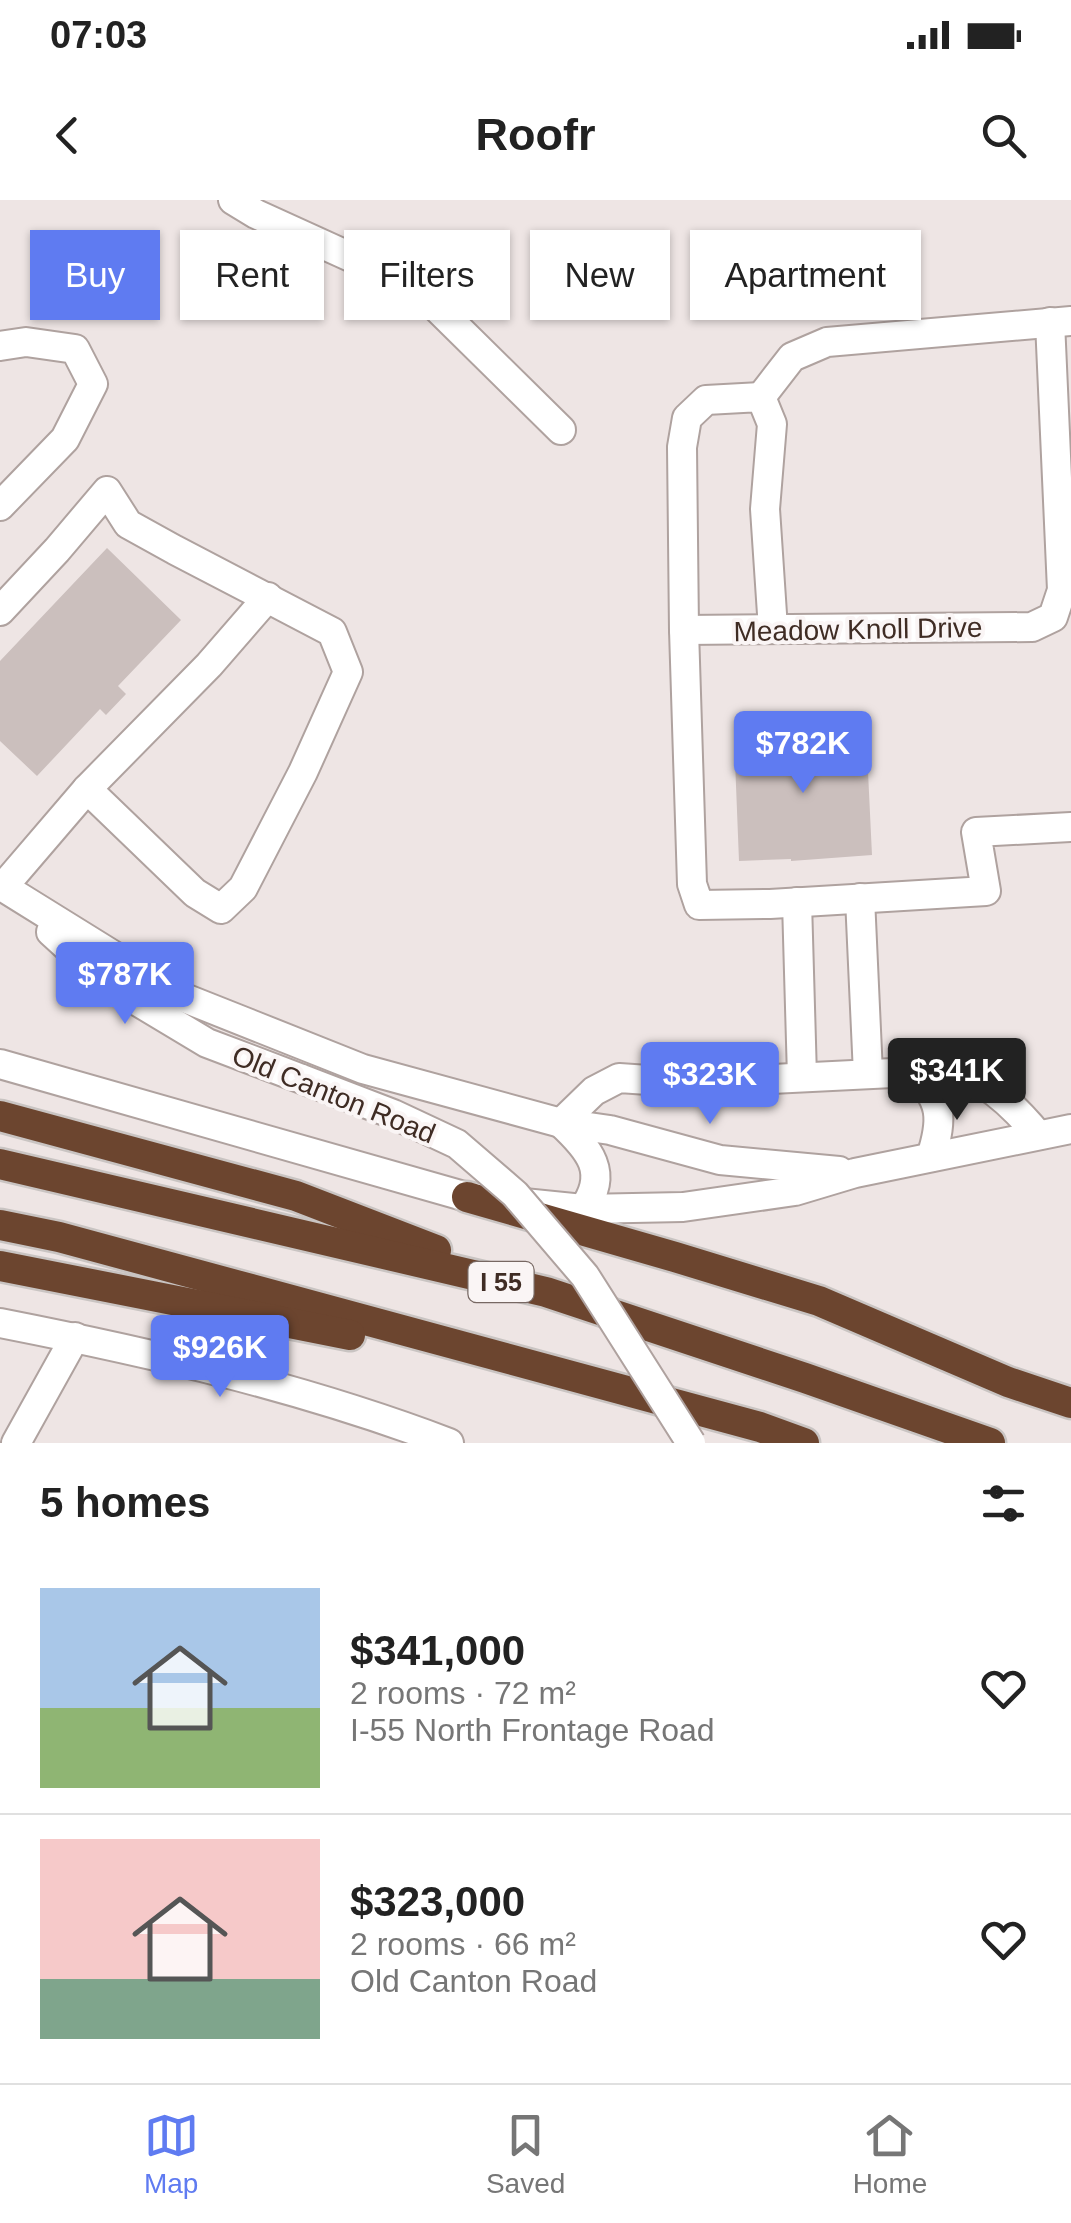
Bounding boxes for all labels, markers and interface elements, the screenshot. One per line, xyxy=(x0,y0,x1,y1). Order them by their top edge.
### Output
text: 07:03 xyxy=(50,14,147,56)
icon: back xyxy=(40,108,95,163)
icon: search xyxy=(976,108,1031,163)
text: Roofr xyxy=(476,109,595,160)
chip: Buy xyxy=(30,230,160,320)
chip: Rent xyxy=(180,230,324,320)
chip: Filters xyxy=(344,230,510,320)
chip: New xyxy=(530,230,670,320)
chip: Apartment xyxy=(690,230,921,320)
street label: Meadow Knoll Drive xyxy=(733,612,983,647)
pin: $782K xyxy=(733,711,873,796)
text: $782K xyxy=(756,725,850,761)
pin: $787K xyxy=(55,942,195,1027)
text: $787K xyxy=(78,956,172,992)
pin: $341K xyxy=(887,1038,1027,1123)
street label: Old Canton Road xyxy=(228,1040,440,1149)
pin: $323K xyxy=(640,1042,780,1127)
text: $341K xyxy=(910,1052,1004,1088)
text: $323K xyxy=(663,1056,757,1092)
road number: I 55 xyxy=(468,1262,534,1302)
pin: $926K xyxy=(150,1315,290,1400)
text: $926K xyxy=(173,1329,267,1365)
icon: filters xyxy=(976,1476,1031,1531)
text: 5 homes xyxy=(40,1479,210,1526)
text: $341,000 xyxy=(350,1627,525,1674)
icon: home xyxy=(120,1628,240,1748)
icon: heart xyxy=(976,1661,1031,1716)
text: 2 rooms · 72 m² xyxy=(350,1675,576,1711)
text: I-55 North Frontage Road xyxy=(350,1712,715,1748)
text: $323,000 xyxy=(350,1878,525,1925)
icon: home xyxy=(120,1879,240,1999)
icon: heart xyxy=(976,1912,1031,1967)
text: 2 rooms · 66 m² xyxy=(350,1926,576,1962)
text: Old Canton Road xyxy=(350,1963,597,1999)
tab: Map xyxy=(144,2108,199,2200)
tab: Saved xyxy=(486,2108,565,2200)
tab: Home xyxy=(853,2108,927,2200)

